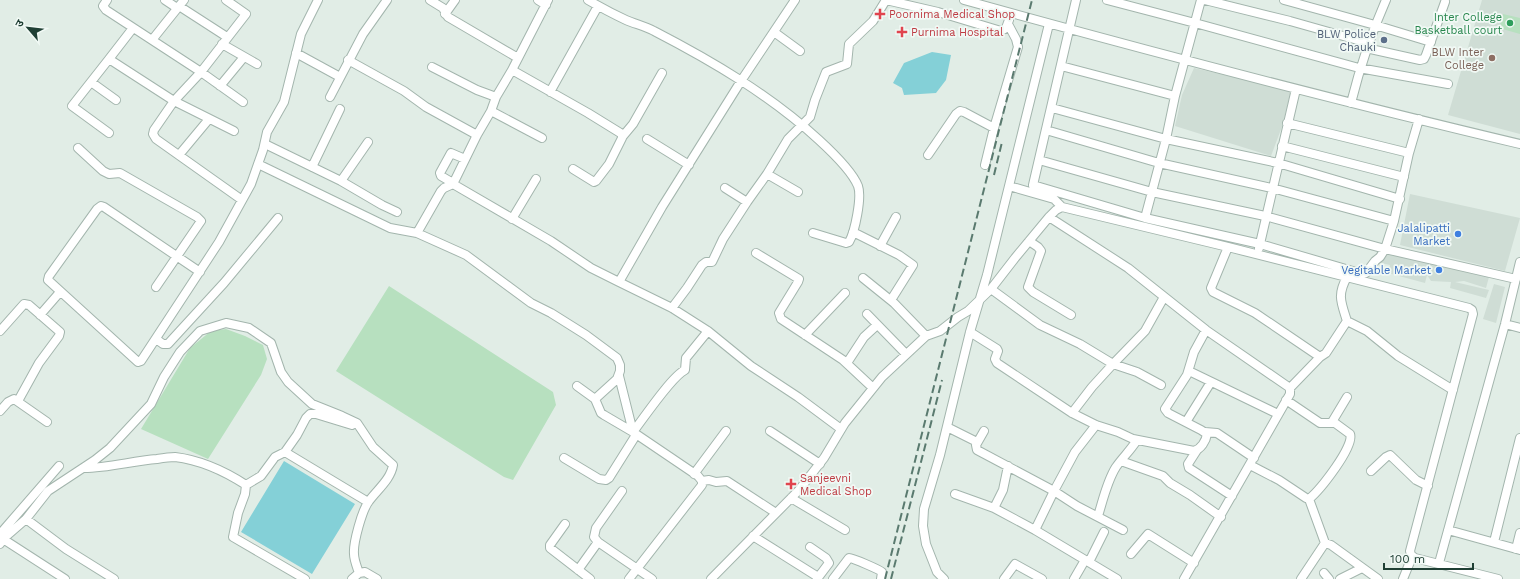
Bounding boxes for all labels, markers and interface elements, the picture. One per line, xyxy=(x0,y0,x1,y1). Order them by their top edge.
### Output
north arrow xyxy=(8,8,48,48)
marker: Poornima Medical Shop xyxy=(874,8,886,20)
place label: Poornima Medical Shop xyxy=(889,8,1015,21)
place label: Inter College Basketball court xyxy=(1414,11,1502,37)
text: उ xyxy=(12,17,27,29)
marker: Inter College Basketball court xyxy=(1505,18,1515,28)
marker: Purnima Hospital xyxy=(896,26,908,38)
place label: Purnima Hospital xyxy=(911,26,1004,39)
place label: BLW Police Chauki xyxy=(1317,28,1376,54)
marker: BLW Police Chauki xyxy=(1379,35,1389,45)
place label: BLW Inter College xyxy=(1432,46,1485,72)
marker: BLW Inter College xyxy=(1487,53,1497,63)
place label: Jalalipatti Market xyxy=(1398,222,1450,248)
marker: Jalalipatti Market xyxy=(1453,229,1463,239)
place label: Vegitable Market xyxy=(1341,264,1431,277)
marker: Vegitable Market xyxy=(1434,265,1444,275)
place label: Sanjeevni Medical Shop xyxy=(800,472,872,498)
marker: Sanjeevni Medical Shop xyxy=(785,478,797,490)
scale bar xyxy=(1384,545,1473,571)
text: 100 m xyxy=(1390,552,1425,566)

